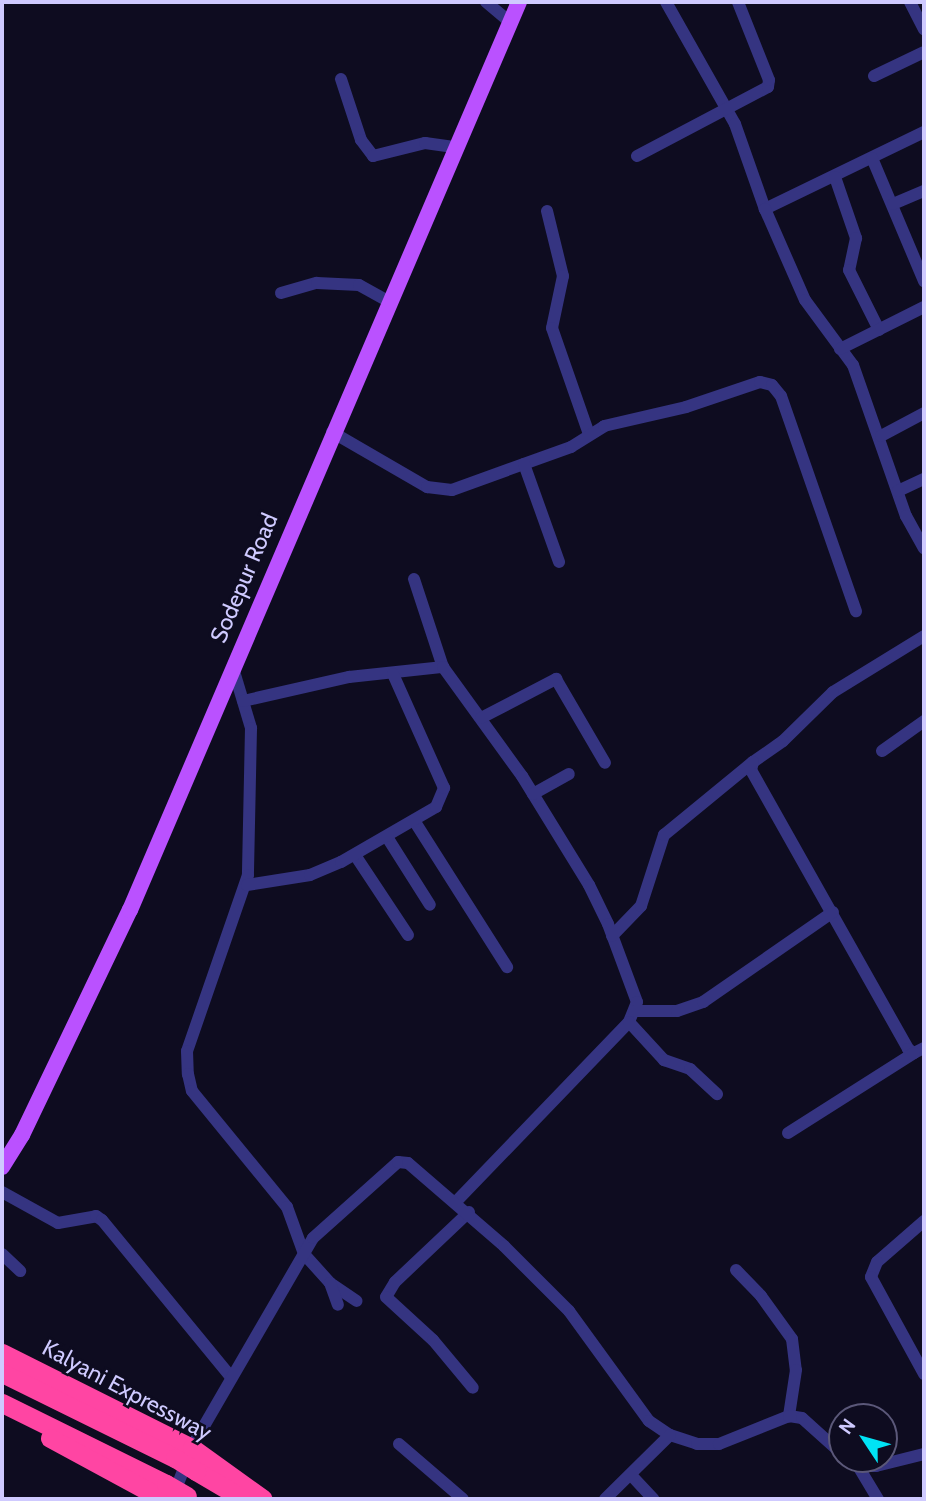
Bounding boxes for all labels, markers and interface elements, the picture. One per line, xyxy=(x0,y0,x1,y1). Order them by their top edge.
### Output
street label: Sodepur Road xyxy=(204,509,284,647)
street label: Kalyani Expressway xyxy=(38,1334,216,1446)
north arrow xyxy=(828,1403,898,1473)
text: N xyxy=(834,1414,860,1439)

